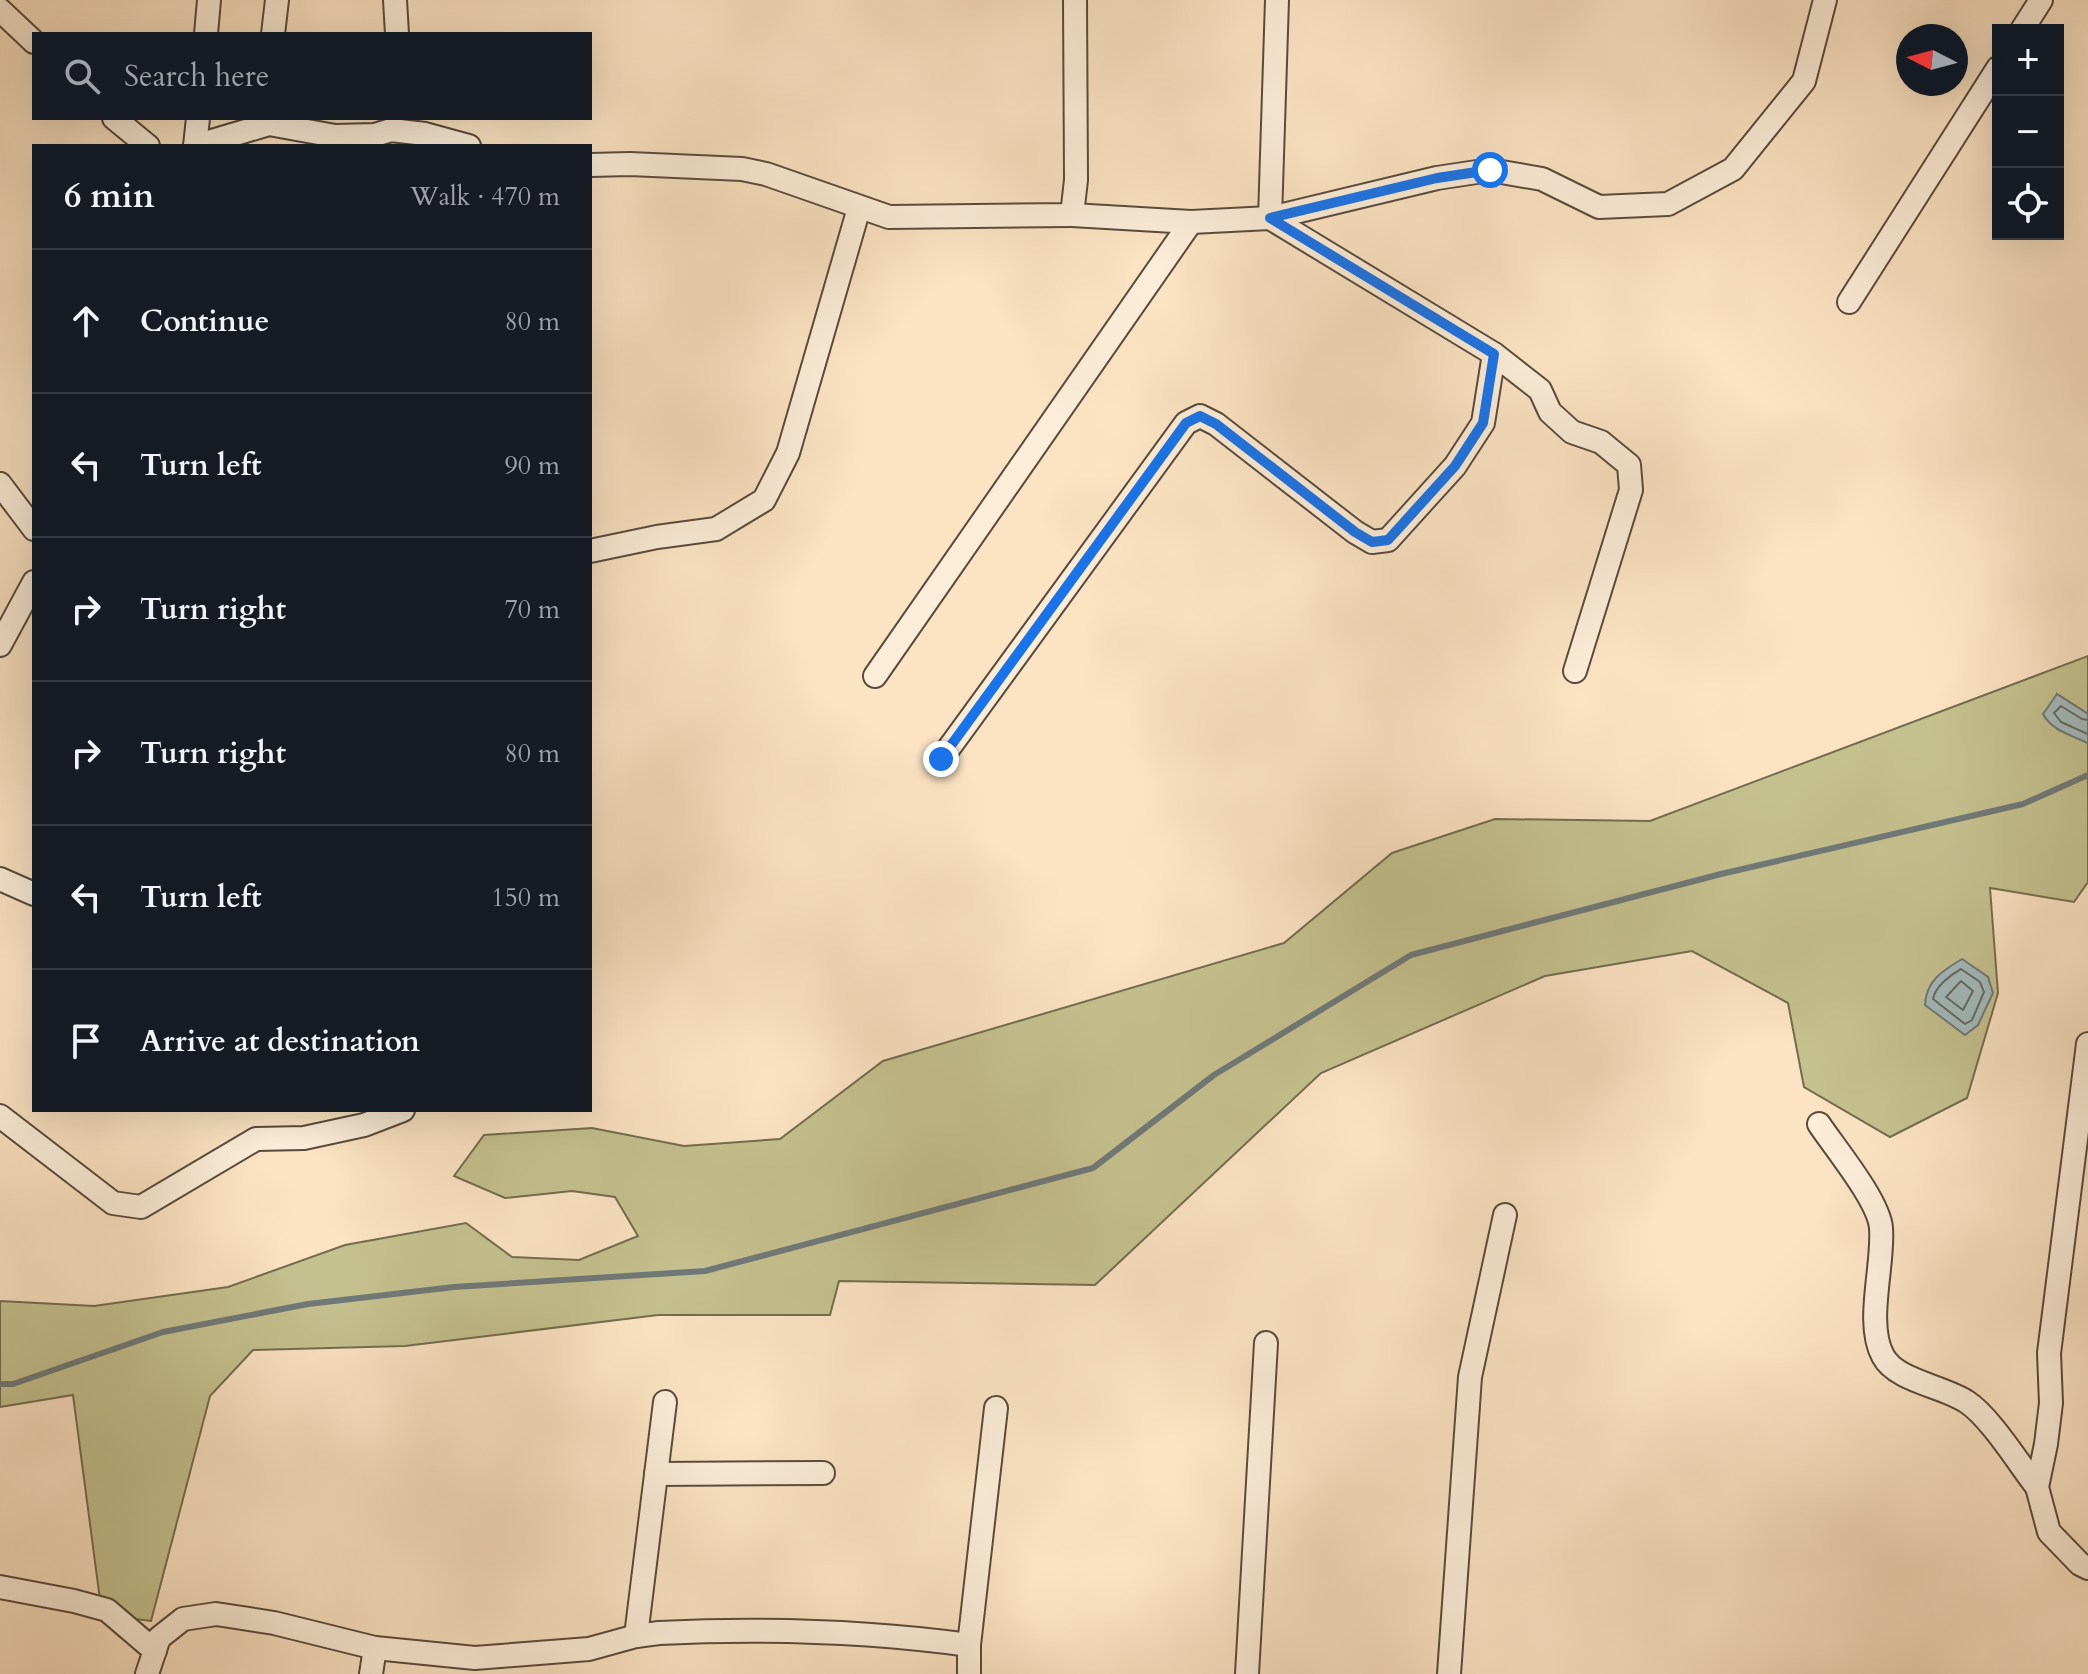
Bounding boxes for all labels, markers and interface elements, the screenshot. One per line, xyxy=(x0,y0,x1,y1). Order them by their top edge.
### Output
north arrow xyxy=(1896,24,1968,96)
map controls xyxy=(1992,24,2064,240)
button: + xyxy=(1992,24,2064,96)
search box xyxy=(32,32,592,120)
icon: search xyxy=(60,54,104,98)
text: Search here xyxy=(124,56,269,97)
button: − xyxy=(1992,96,2064,168)
route start xyxy=(1472,152,1508,188)
button: locate xyxy=(1992,168,2064,240)
text: 6 min xyxy=(64,173,155,219)
text: Walk · 470 m xyxy=(410,179,560,214)
icon: ahead xyxy=(64,299,108,343)
text: Continue xyxy=(140,301,269,342)
text: 80 m xyxy=(504,304,560,339)
icon: left xyxy=(64,443,108,487)
text: Turn left xyxy=(140,445,262,486)
text: 90 m xyxy=(504,448,560,483)
icon: right xyxy=(64,587,108,631)
text: Turn right xyxy=(140,589,286,630)
text: 70 m xyxy=(504,592,560,627)
icon: right xyxy=(64,731,108,775)
text: Turn right xyxy=(140,733,286,774)
text: 80 m xyxy=(504,736,560,771)
route end xyxy=(923,741,959,777)
icon: left xyxy=(64,875,108,919)
text: Turn left xyxy=(140,877,262,918)
text: 150 m xyxy=(491,880,560,915)
icon: arrive xyxy=(64,1019,108,1063)
text: Arrive at destination xyxy=(140,1021,420,1062)

